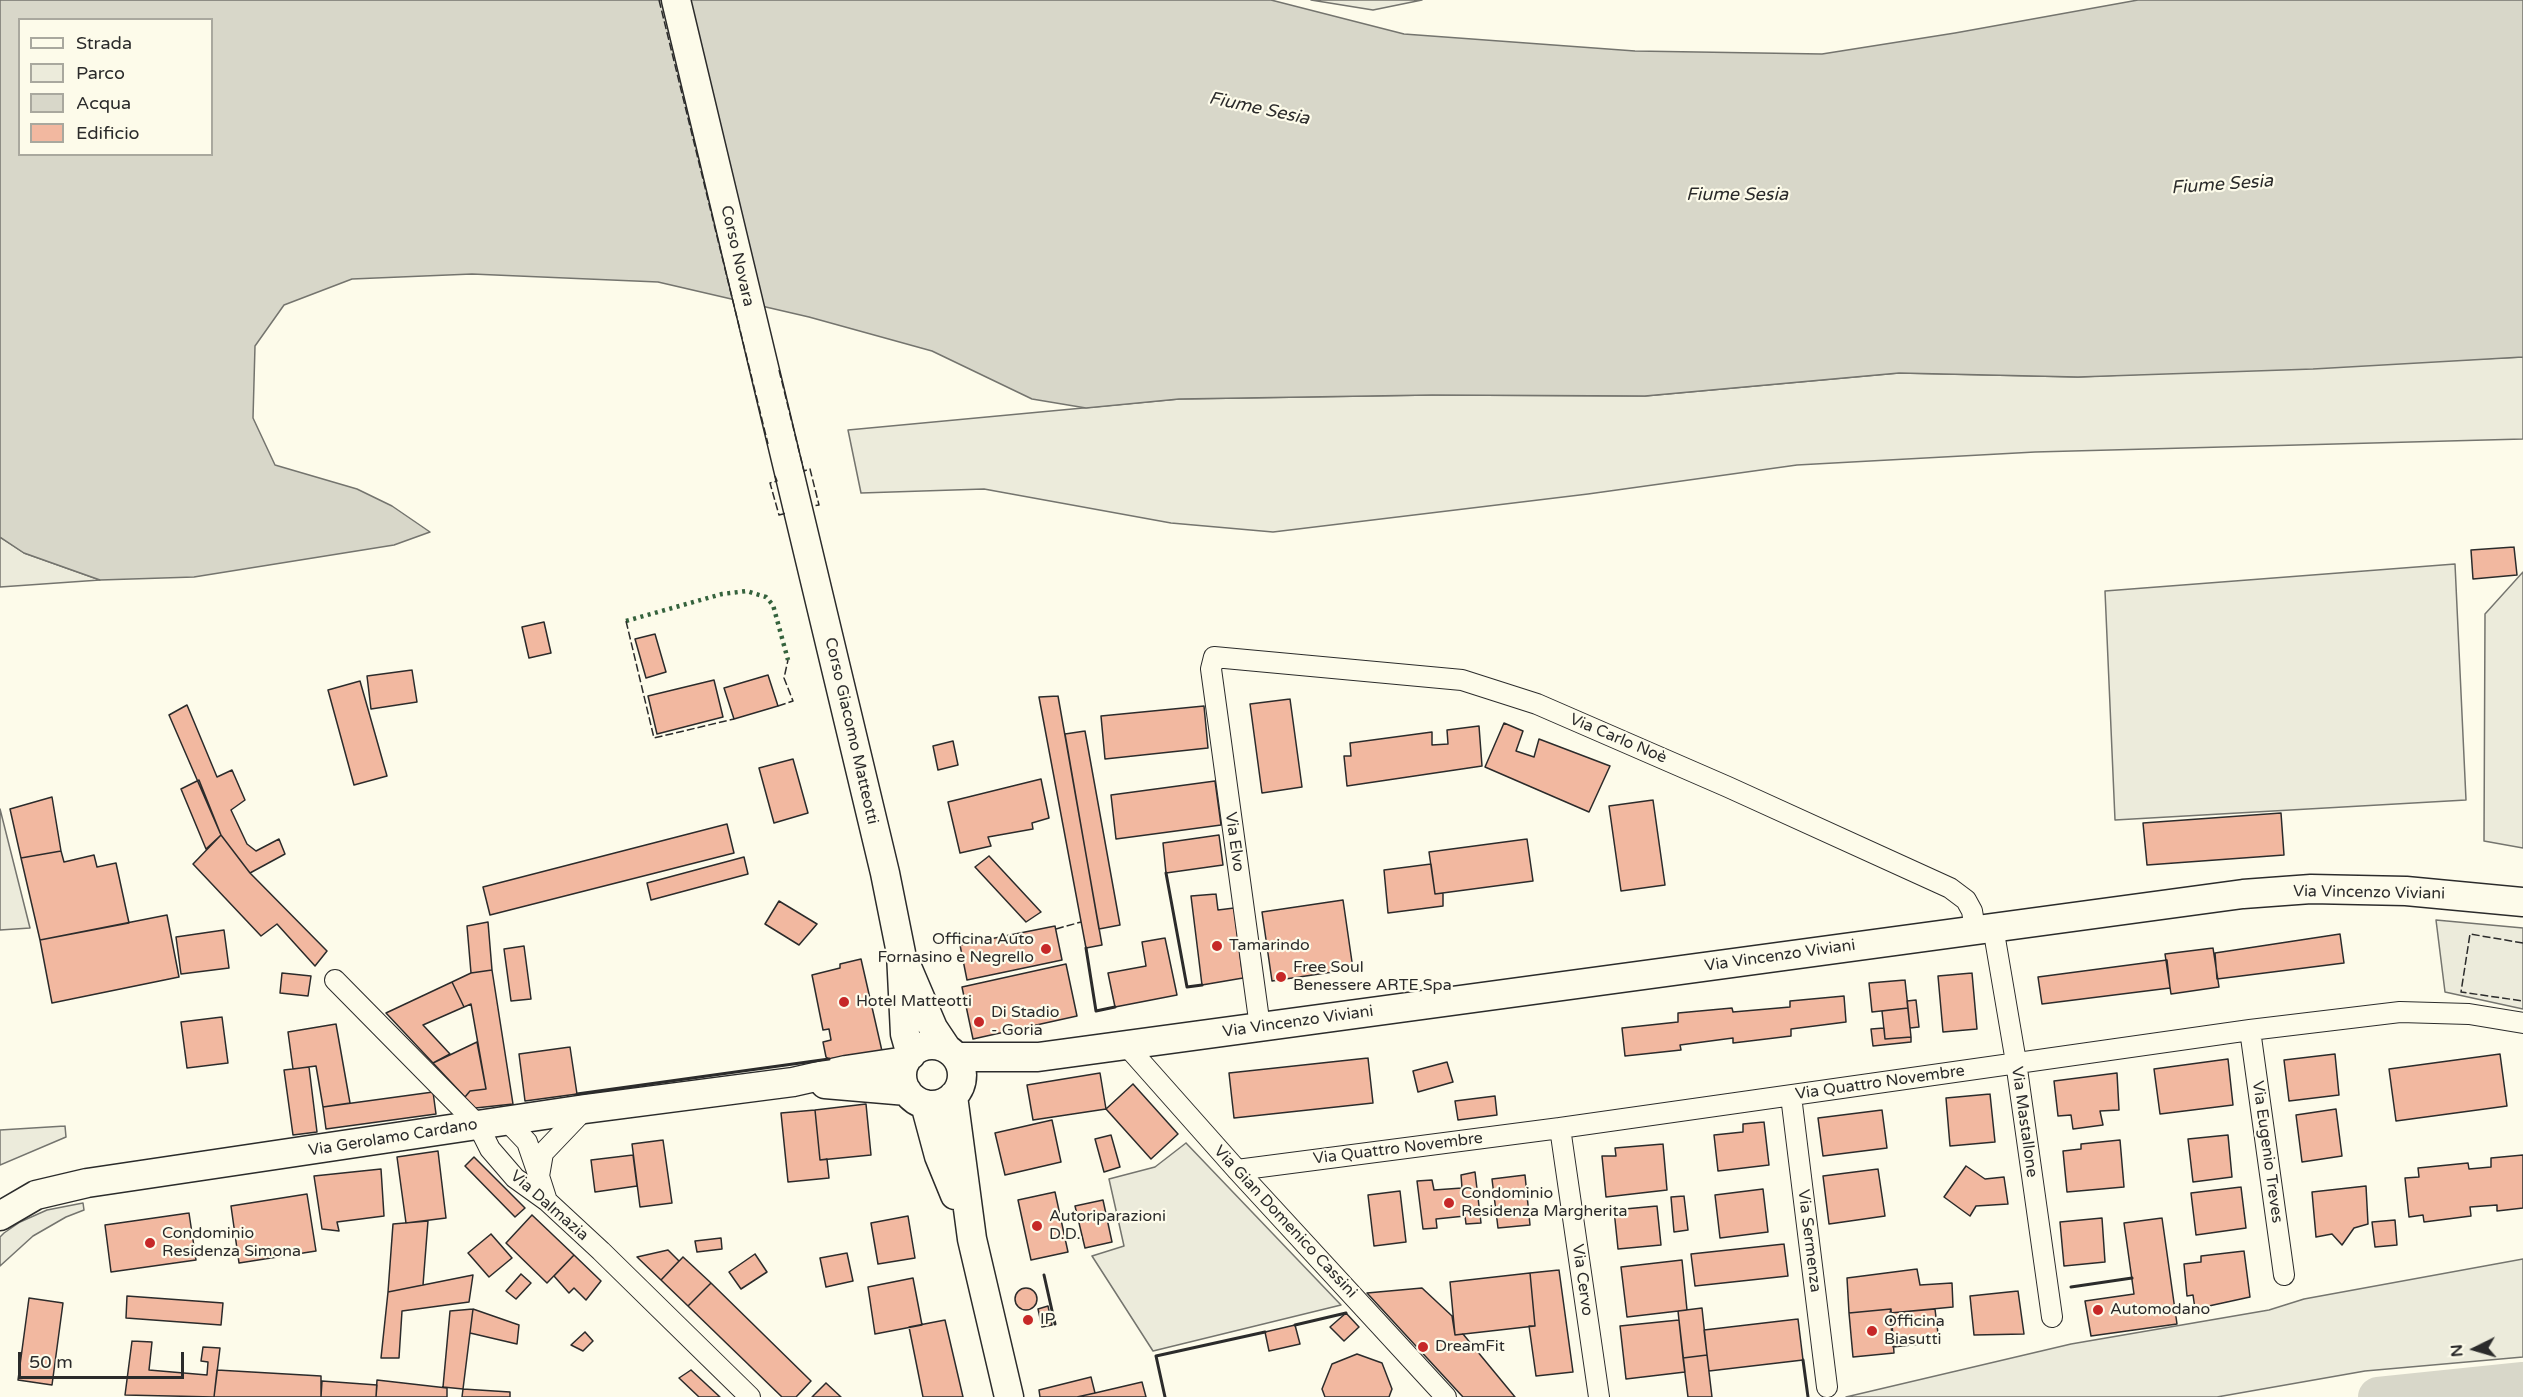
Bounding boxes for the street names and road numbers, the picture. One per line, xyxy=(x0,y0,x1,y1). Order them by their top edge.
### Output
street label: Corso Novara xyxy=(716,204,758,308)
street label: Corso Giacomo Matteotti xyxy=(820,636,882,826)
street label: Via Carlo Noè xyxy=(1567,710,1669,768)
street label: Via Elvo xyxy=(1220,811,1248,873)
street label: Via Vincenzo Viviani xyxy=(2293,882,2445,904)
street label: Via Vincenzo Viviani xyxy=(1703,936,1857,976)
street label: Via Vincenzo Viviani xyxy=(1221,1002,1375,1042)
street label: Via Quattro Novembre xyxy=(1794,1062,1966,1104)
street label: Via Mastallone xyxy=(2007,1065,2041,1179)
street label: Via Eugenio Treves xyxy=(2248,1080,2286,1224)
street label: Via Gerolamo Cardano xyxy=(307,1115,479,1161)
street label: Via Quattro Novembre xyxy=(1312,1129,1484,1169)
street label: Via Gian Domenico Cassini xyxy=(1209,1142,1361,1302)
street label: Via Dalmazia xyxy=(506,1167,592,1245)
street label: Via Sermenza xyxy=(1793,1188,1825,1294)
street label: Via Cervo xyxy=(1567,1243,1597,1317)

